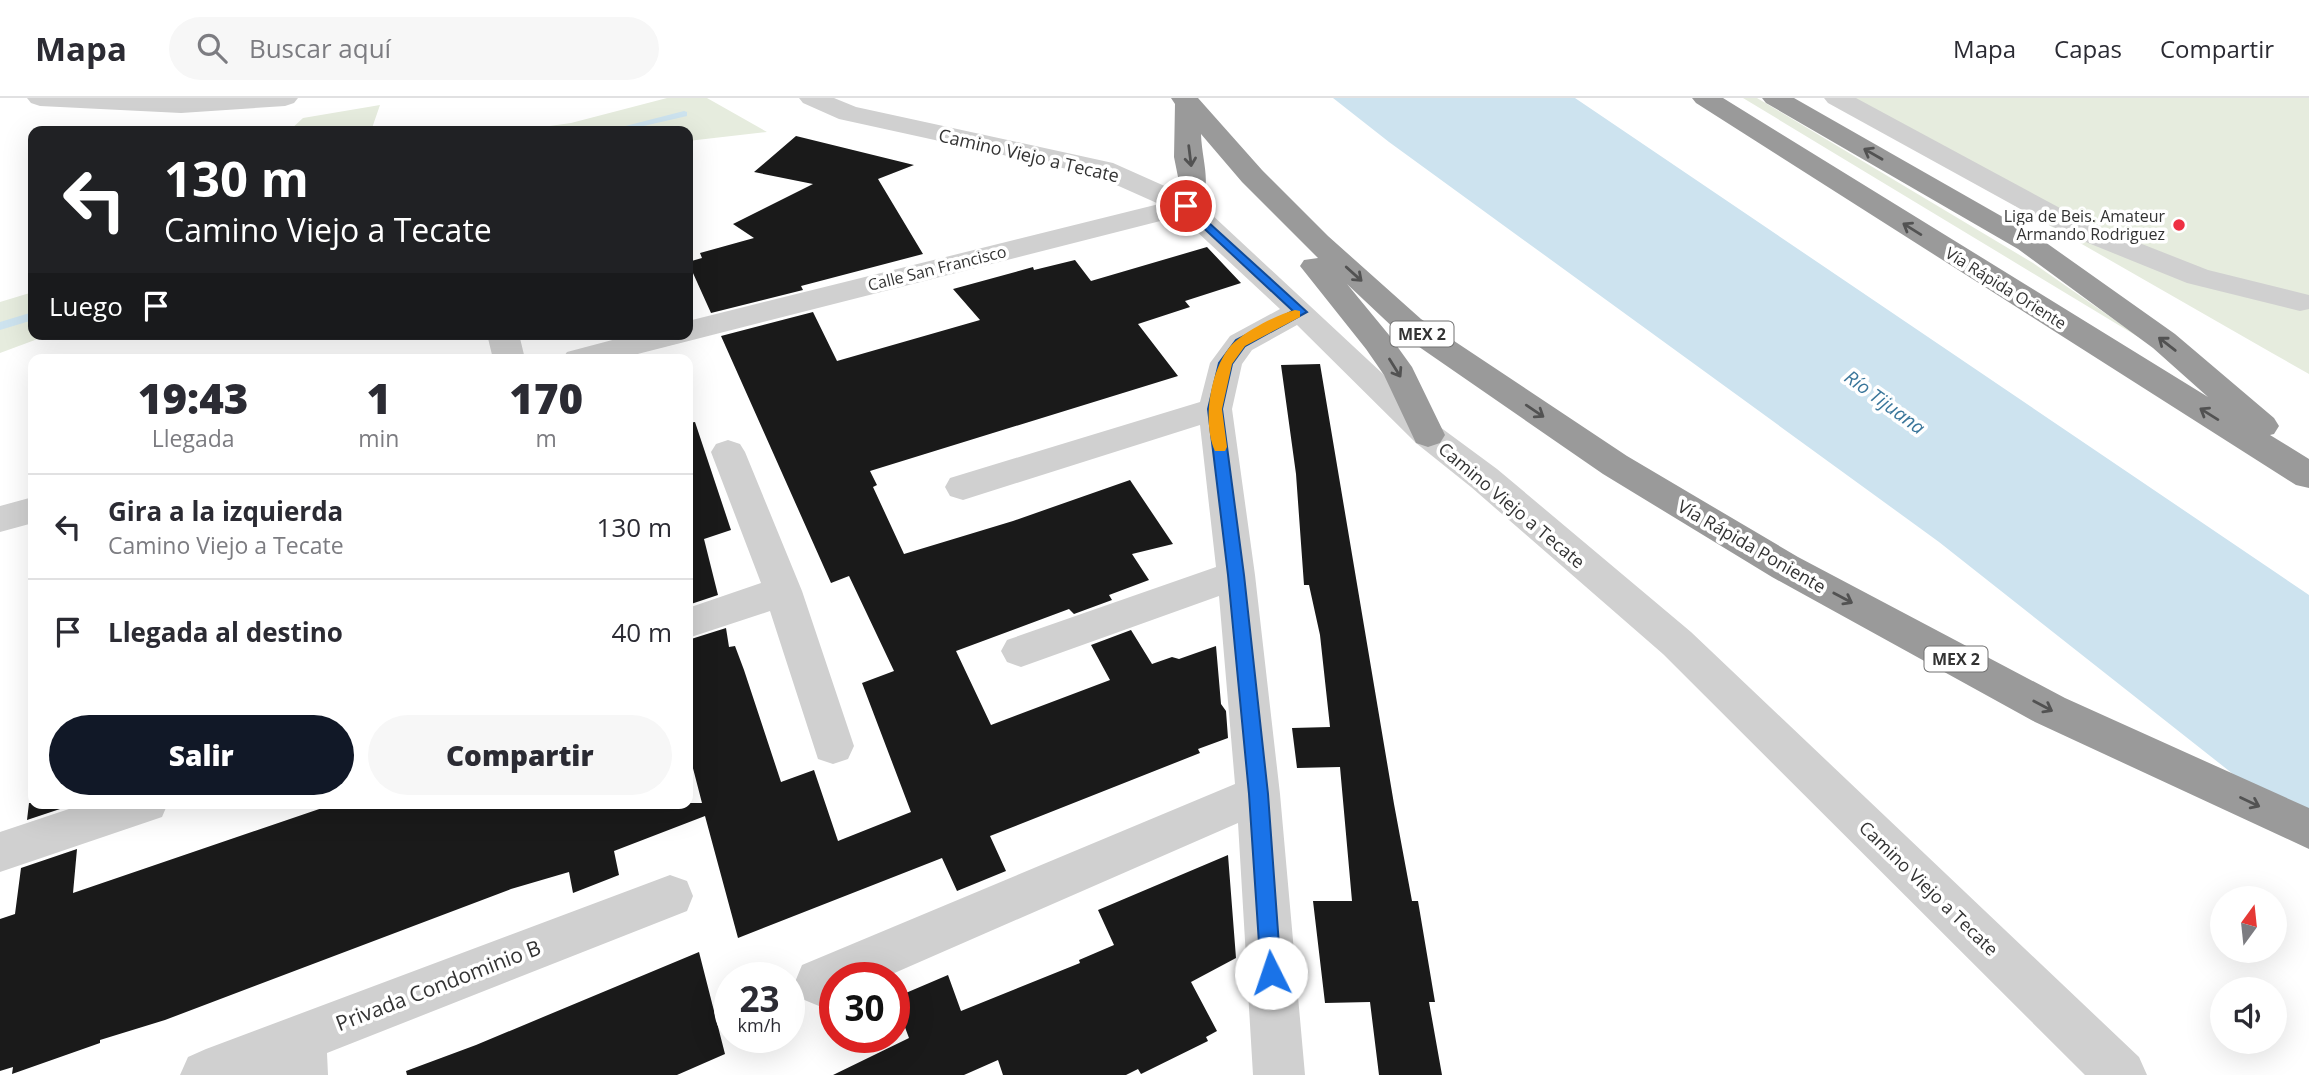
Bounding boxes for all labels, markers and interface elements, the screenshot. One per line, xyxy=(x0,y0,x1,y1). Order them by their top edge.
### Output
search box xyxy=(169,17,659,80)
text: Mapa xyxy=(35,26,127,71)
icon: search xyxy=(193,29,231,67)
text: Buscar aquí xyxy=(249,30,391,66)
text: Mapa xyxy=(1953,32,2016,65)
text: Capas xyxy=(2054,32,2122,65)
text: Compartir xyxy=(2160,32,2274,65)
street label: Camino Viejo a Tecate xyxy=(936,123,1122,187)
one-way arrow xyxy=(1183,144,1196,167)
text: 130 m xyxy=(164,145,309,211)
one-way arrow xyxy=(1864,147,1884,161)
icon: left xyxy=(49,154,140,245)
pin xyxy=(1156,176,1216,236)
icon: arrive xyxy=(1167,187,1205,225)
place label: Liga de Beis. Amateur Armando Rodriguez xyxy=(2004,205,2165,245)
text: Camino Viejo a Tecate xyxy=(164,208,492,251)
marker: Liga de Beis. Amateur Armando Rodriguez xyxy=(2171,217,2187,233)
one-way arrow xyxy=(1903,222,1922,237)
street label: Calle San Francisco xyxy=(865,240,1009,296)
street label: Vía Rápida Oriente xyxy=(1941,242,2071,334)
one-way arrow xyxy=(1345,266,1362,283)
icon: arrive xyxy=(137,287,175,325)
text: Luego xyxy=(49,288,123,324)
road number: MEX 2 xyxy=(1390,322,1454,346)
one-way arrow xyxy=(2158,337,2177,352)
one-way arrow xyxy=(1388,357,1402,377)
water label: Río Tijuana xyxy=(1839,364,1931,440)
text: 19:43 xyxy=(138,369,248,426)
text: 1 xyxy=(367,369,391,426)
text: 170 xyxy=(509,369,583,426)
one-way arrow xyxy=(1525,404,1544,418)
one-way arrow xyxy=(2200,406,2220,420)
text: Llegada xyxy=(152,422,235,454)
text: min xyxy=(358,422,399,454)
text: m xyxy=(536,422,557,454)
street label: Camino Viejo a Tecate xyxy=(1434,437,1590,573)
text: Gira a la izquierda xyxy=(108,493,343,529)
street label: Vía Rápida Poniente xyxy=(1674,494,1830,598)
icon: left xyxy=(49,508,87,546)
text: 130 m xyxy=(597,509,672,545)
text: Camino Viejo a Tecate xyxy=(108,529,344,561)
one-way arrow xyxy=(1832,592,1853,605)
icon: arrive xyxy=(49,613,87,651)
text: Llegada al destino xyxy=(108,614,343,650)
text: 40 m xyxy=(611,614,672,650)
road number: MEX 2 xyxy=(1924,646,1988,672)
one-way arrow xyxy=(2032,700,2053,714)
button: Salir xyxy=(49,715,354,795)
button: Compartir xyxy=(368,715,672,795)
one-way arrow xyxy=(2239,796,2260,809)
street label: Camino Viejo a Tecate xyxy=(1854,815,2004,961)
north arrow xyxy=(2210,886,2287,962)
map controls xyxy=(2210,886,2287,1054)
street label: Privada Condominio B xyxy=(331,933,545,1037)
position arrow xyxy=(1234,936,1308,1010)
speed limit sign: 30 xyxy=(819,962,910,1053)
text: 23 xyxy=(739,975,780,1022)
button: sound xyxy=(2210,977,2287,1054)
text: km/h xyxy=(738,1013,781,1037)

